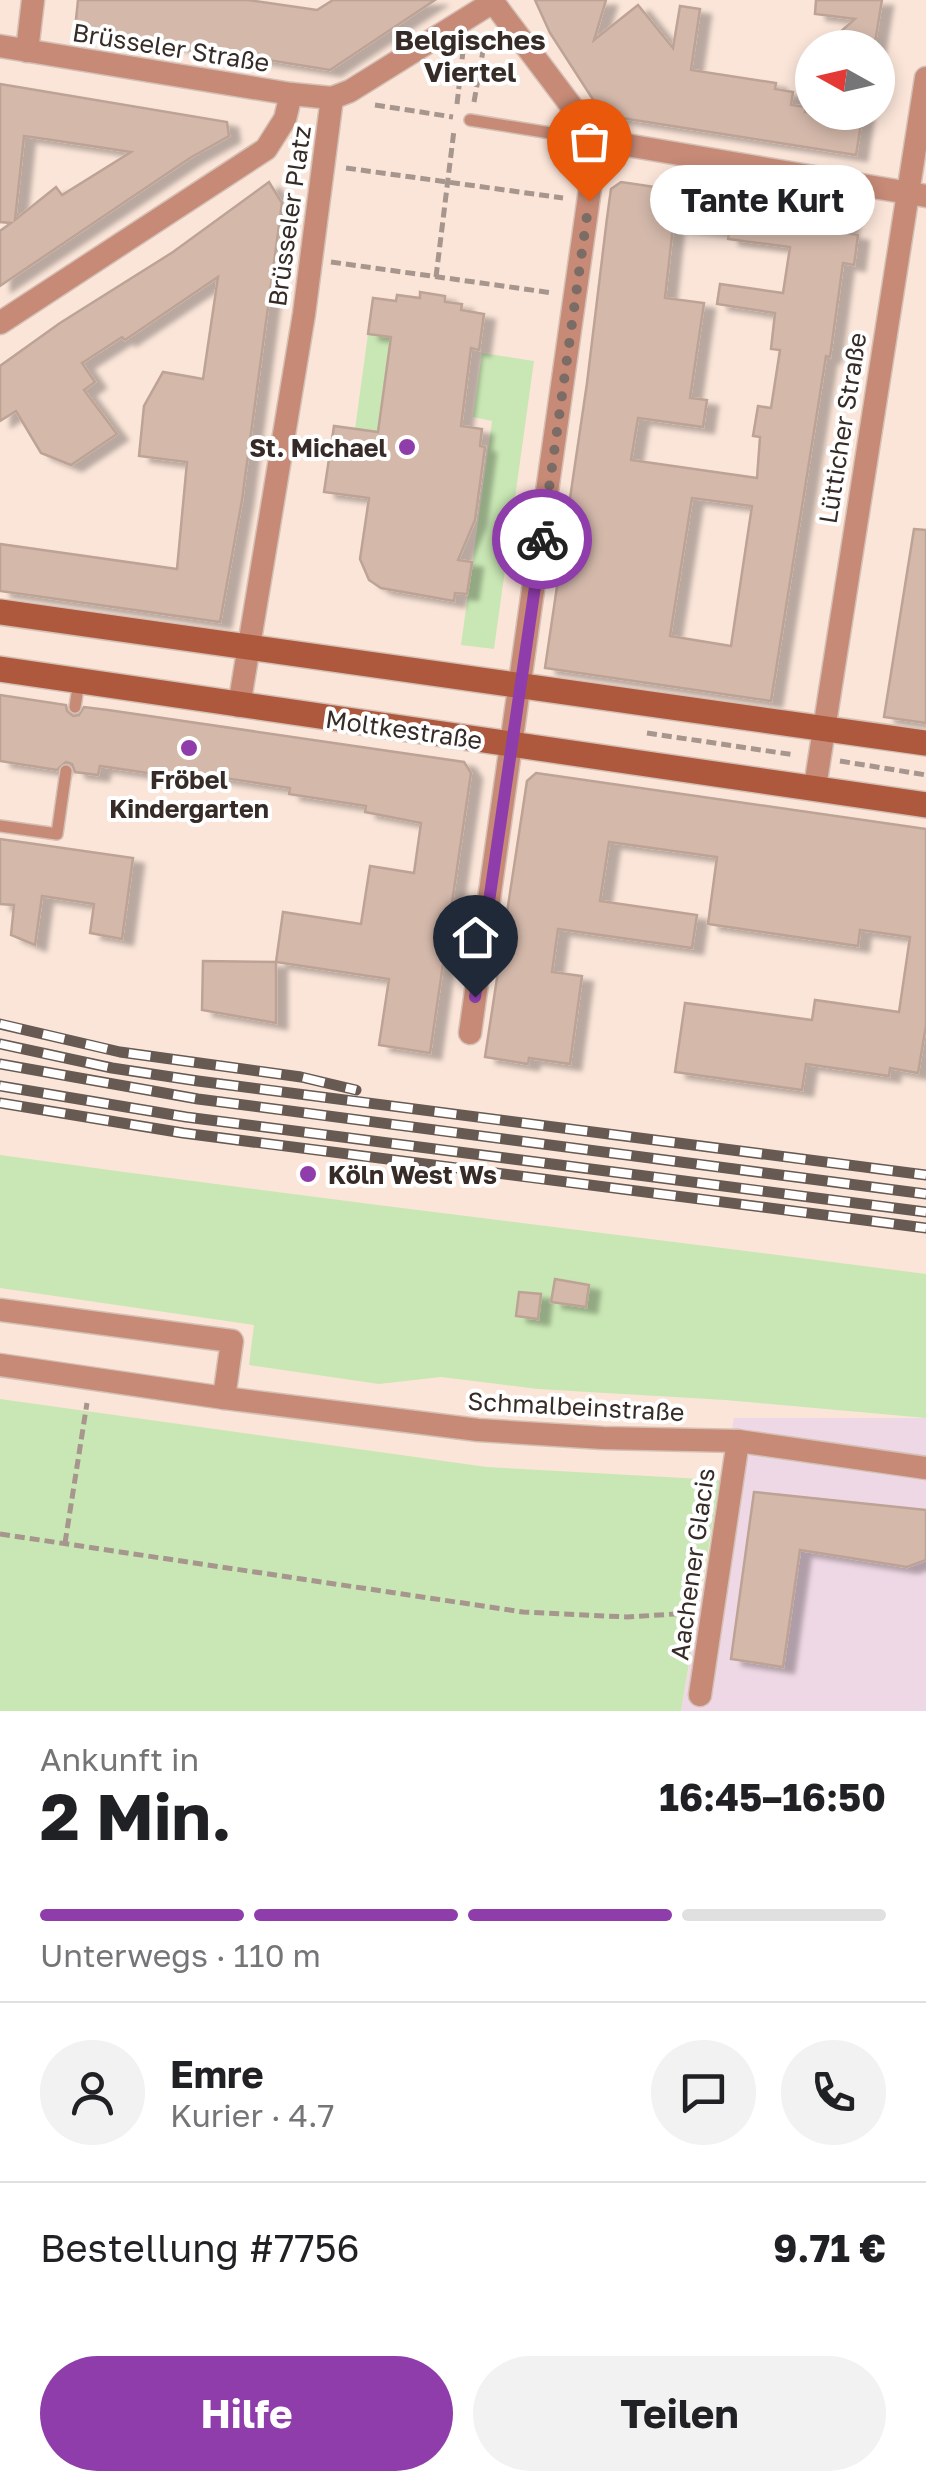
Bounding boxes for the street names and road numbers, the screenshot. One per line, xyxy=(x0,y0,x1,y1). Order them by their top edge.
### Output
street label: Brüsseler Straße xyxy=(70,16,272,78)
street label: Brüsseler Platz xyxy=(261,124,317,308)
street label: Lütticher Straße xyxy=(812,330,872,526)
street label: Moltkestraße xyxy=(324,703,484,755)
street label: Schmalbeinstraße xyxy=(467,1385,685,1427)
street label: Aachener Glacis xyxy=(663,1466,721,1662)

